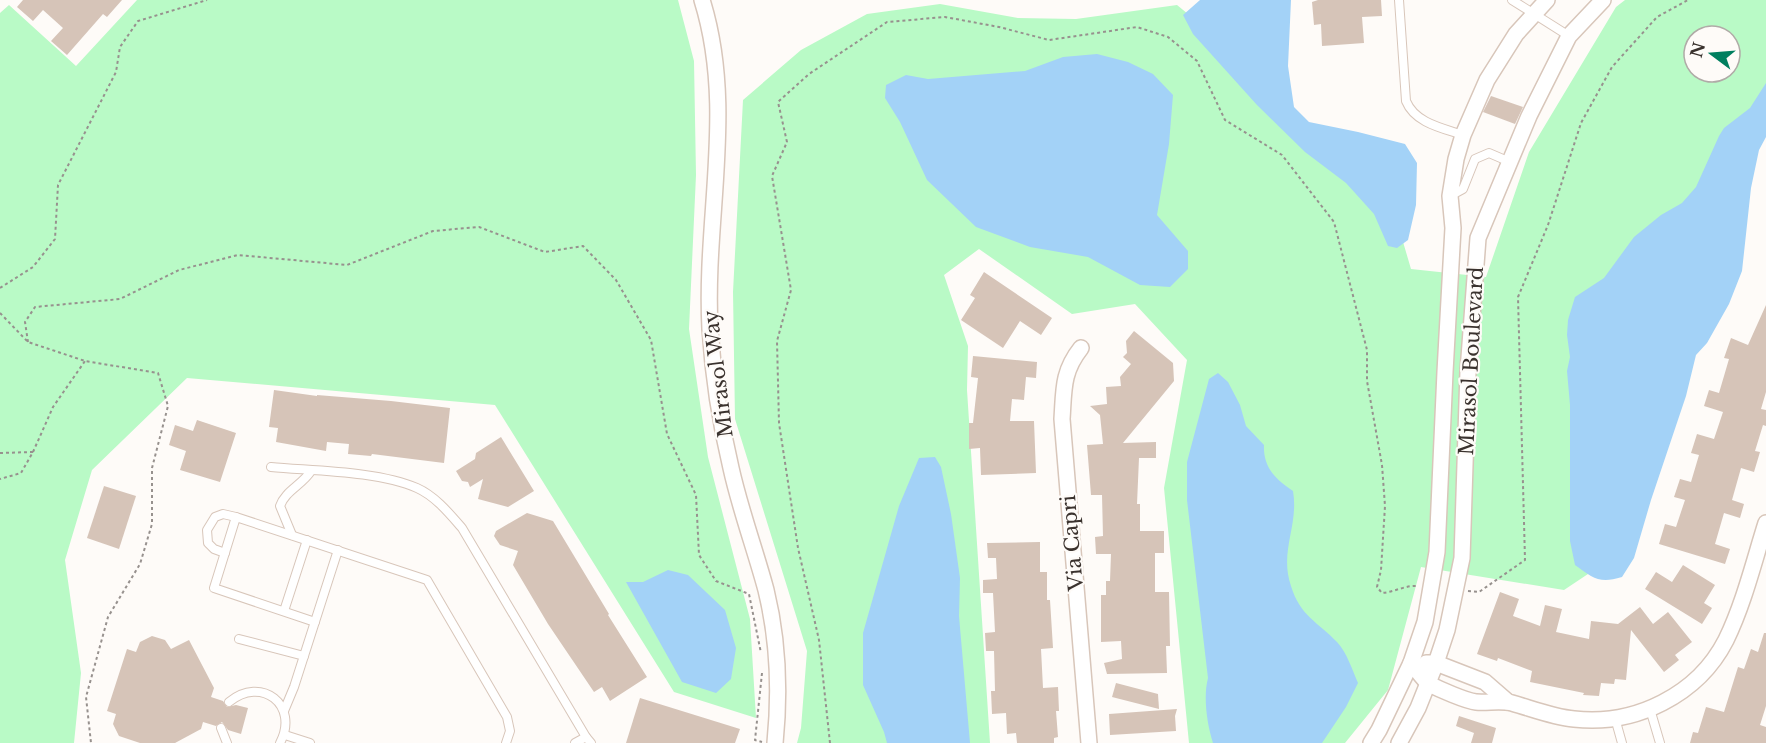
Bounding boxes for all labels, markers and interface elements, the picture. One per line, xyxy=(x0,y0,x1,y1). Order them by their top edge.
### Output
north arrow xyxy=(1682,24,1742,84)
text: N xyxy=(1686,40,1709,60)
street label: Mirasol Boulevard xyxy=(1454,266,1488,456)
street label: Mirasol Way xyxy=(698,309,738,439)
street label: Via Capri xyxy=(1056,494,1088,593)

